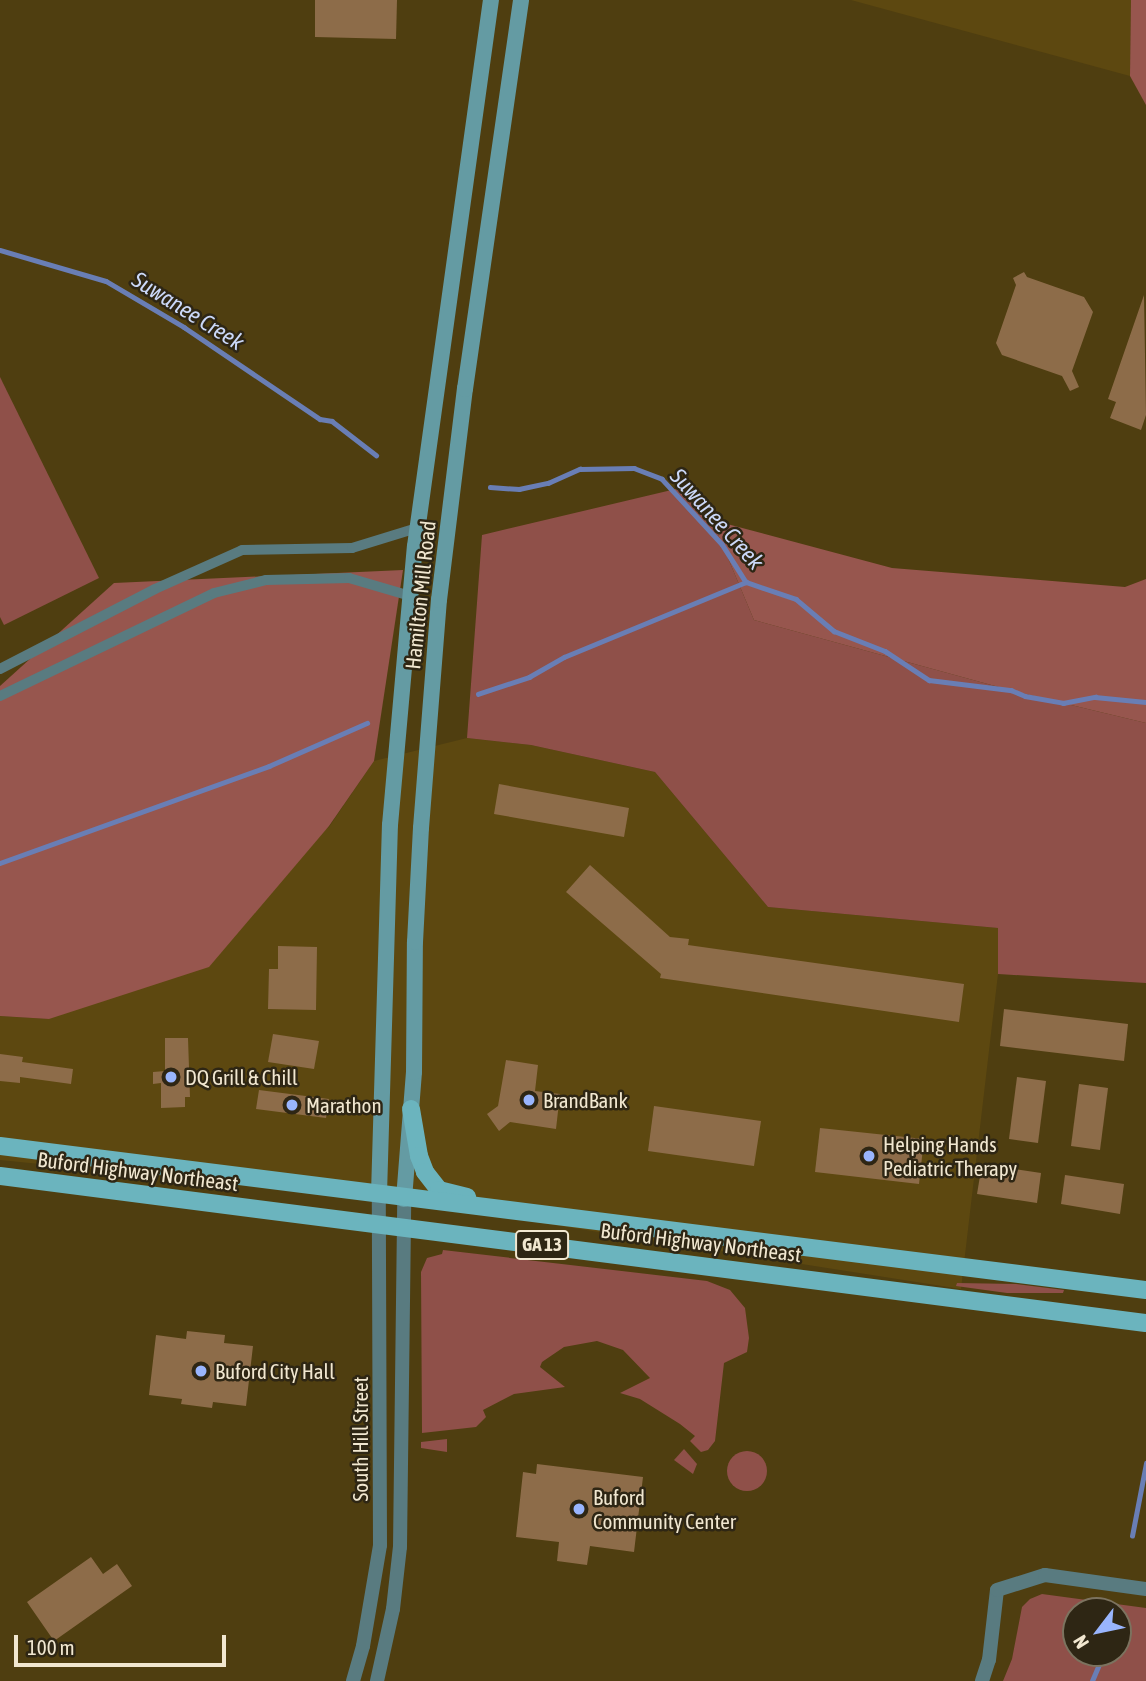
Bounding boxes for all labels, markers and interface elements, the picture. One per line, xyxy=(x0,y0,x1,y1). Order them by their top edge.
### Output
water label: Suwanee Creek xyxy=(127,266,249,356)
water label: Suwanee Creek xyxy=(664,463,770,575)
street label: Hamilton Mill Road xyxy=(400,519,440,671)
place label: DQ Grill & Chill xyxy=(185,1064,297,1090)
marker: DQ Grill & Chill xyxy=(163,1069,179,1085)
place label: BrandBank xyxy=(543,1087,628,1113)
place label: Marathon xyxy=(306,1092,382,1118)
marker: BrandBank xyxy=(521,1092,537,1108)
marker: Marathon xyxy=(284,1097,300,1113)
place label: Helping Hands Pediatric Therapy xyxy=(883,1131,1017,1181)
street label: Buford Highway Northeast xyxy=(36,1146,240,1196)
marker: Helping Hands Pediatric Therapy xyxy=(861,1148,877,1164)
street label: Buford Highway Northeast xyxy=(599,1217,803,1267)
road number: GA 13 xyxy=(514,1230,570,1260)
place label: Buford City Hall xyxy=(215,1358,335,1384)
marker: Buford City Hall xyxy=(193,1363,209,1379)
street label: South Hill Street xyxy=(347,1376,373,1502)
place label: Buford Community Center xyxy=(593,1484,736,1534)
marker: Buford Community Center xyxy=(571,1501,587,1517)
north arrow xyxy=(1062,1597,1132,1667)
scale bar xyxy=(18,1622,229,1666)
text: N xyxy=(1069,1631,1093,1653)
text: 100 m xyxy=(27,1635,75,1659)

